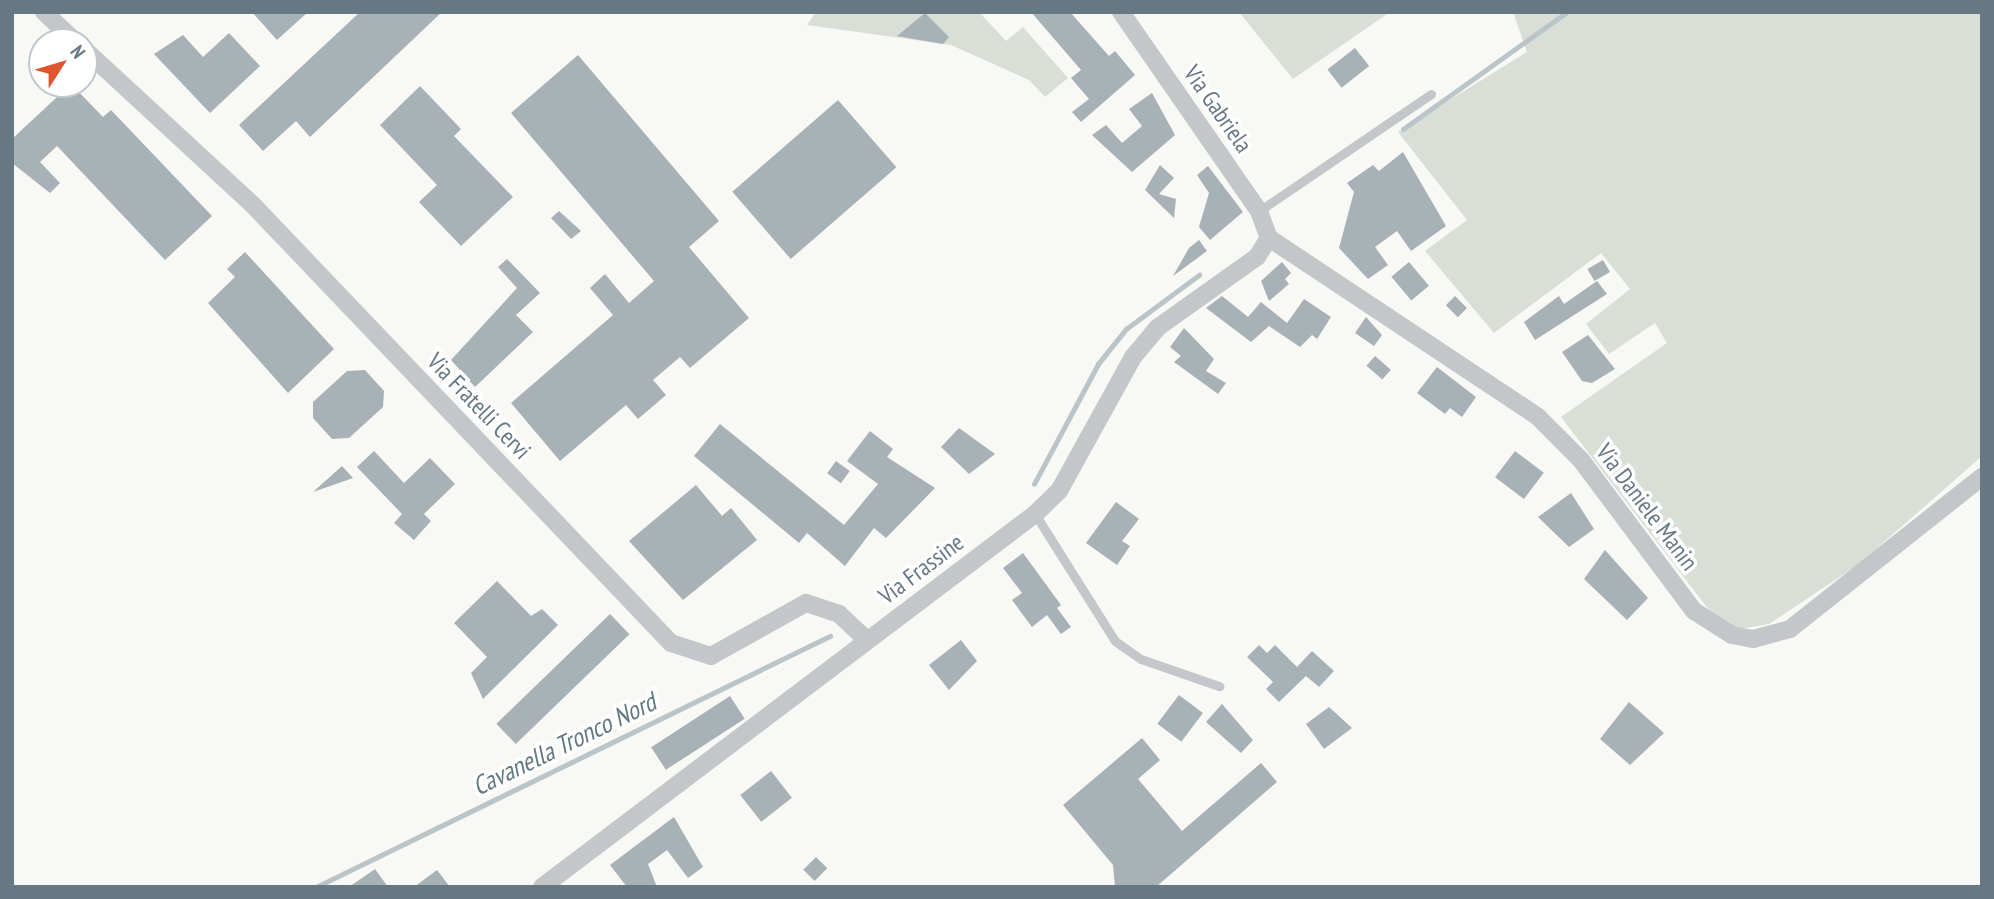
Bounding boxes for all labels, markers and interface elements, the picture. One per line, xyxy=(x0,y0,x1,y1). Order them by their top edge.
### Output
north arrow xyxy=(28,28,98,98)
text: N xyxy=(65,40,91,63)
street label: Via Gabriela xyxy=(1178,60,1258,158)
street label: Via Fratelli Cervi xyxy=(421,347,537,465)
street label: Via Daniele Manin xyxy=(1590,438,1704,576)
street label: Via Frassine xyxy=(873,528,969,610)
water label: Cavanella Tronco Nord xyxy=(467,686,661,802)

